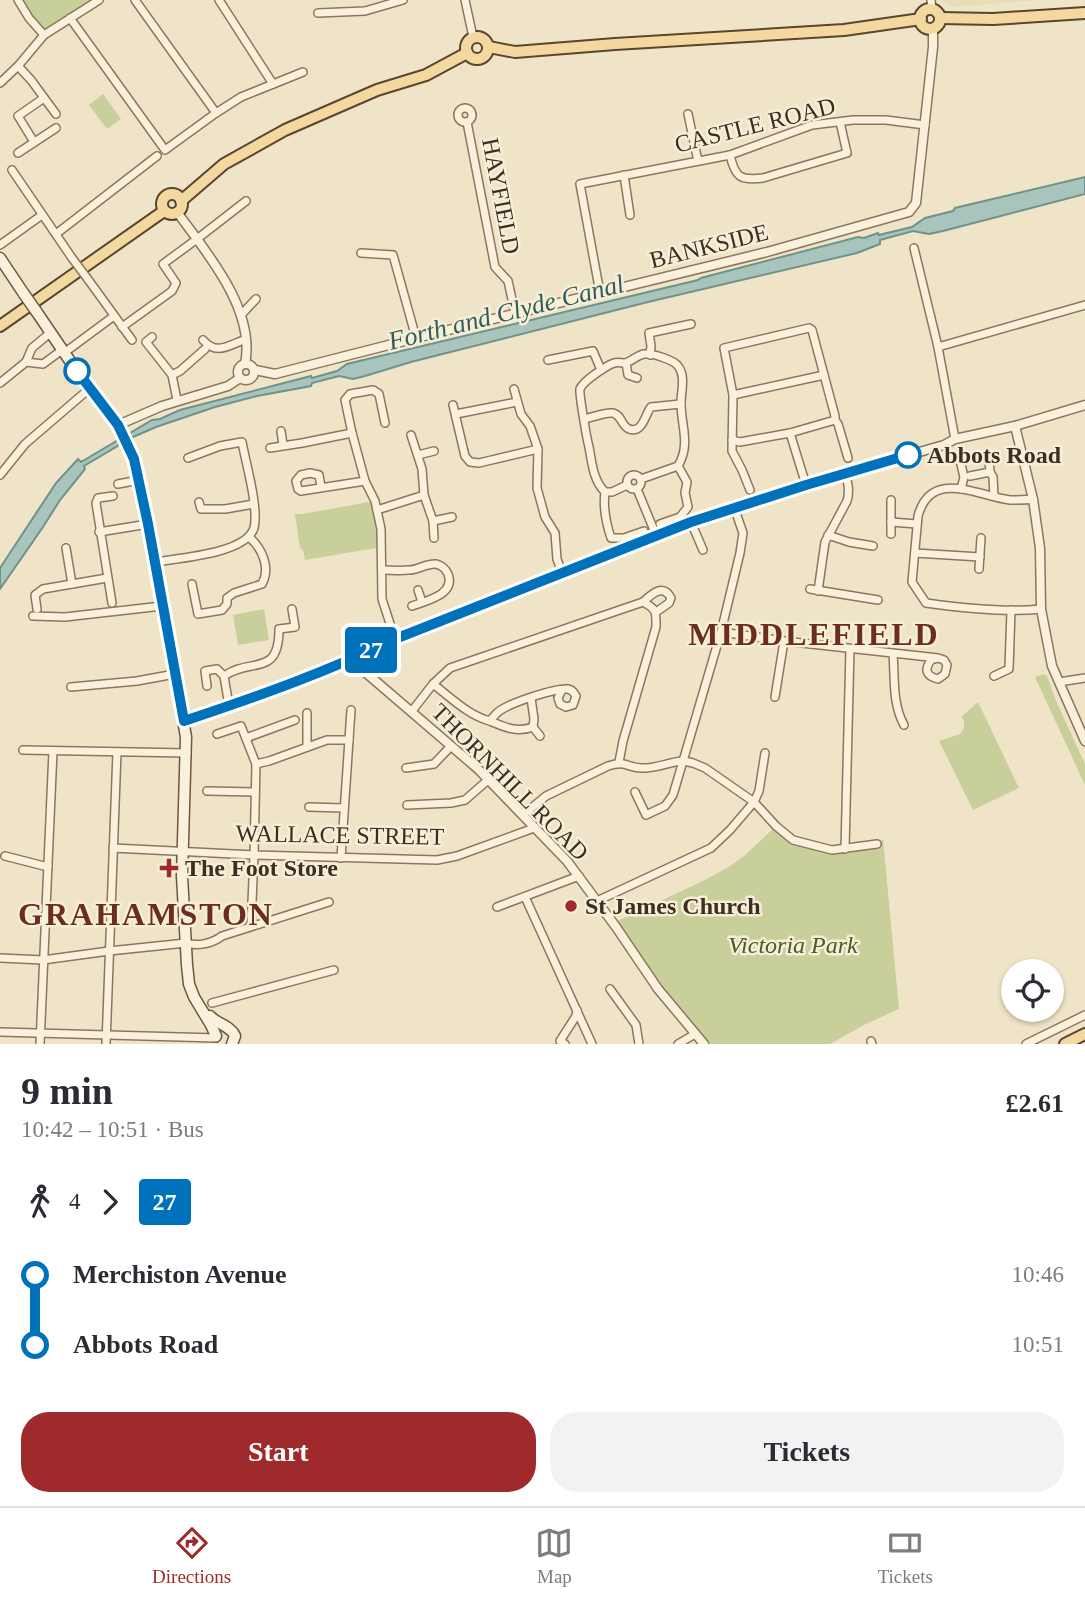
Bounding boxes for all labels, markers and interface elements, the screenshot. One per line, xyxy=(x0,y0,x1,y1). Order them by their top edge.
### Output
street label: CASTLE ROAD xyxy=(672,92,838,158)
street label: HAYFIELD xyxy=(477,136,525,256)
street label: BANKSIDE xyxy=(647,219,771,273)
water label: Forth and Clyde Canal xyxy=(384,269,627,356)
unlabelled marker xyxy=(64,358,90,384)
marker: Abbots Road xyxy=(895,442,921,468)
place label: Abbots Road xyxy=(927,442,1062,468)
district label: MIDDLEFIELD xyxy=(688,616,940,652)
line badge: 27 xyxy=(340,627,402,673)
text: 27 xyxy=(359,637,383,663)
street label: THORNHILL ROAD xyxy=(426,698,594,866)
street label: WALLACE STREET xyxy=(235,820,445,850)
place label: The Foot Store xyxy=(185,855,338,881)
marker: The Foot Store xyxy=(159,858,179,878)
place label: St James Church xyxy=(585,893,761,919)
district label: GRAHAMSTON xyxy=(18,896,274,932)
marker: St James Church xyxy=(563,898,579,914)
park label: Victoria Park xyxy=(728,932,858,958)
map controls xyxy=(1001,959,1064,1022)
button: locate xyxy=(1001,959,1064,1022)
text: 9 min xyxy=(21,1070,113,1112)
text: £2.61 xyxy=(1006,1089,1064,1118)
text: 10:42 – 10:51 · Bus xyxy=(21,1117,204,1142)
icon: walk xyxy=(21,1183,59,1221)
icon: forward xyxy=(91,1183,129,1221)
text: 4 xyxy=(69,1189,81,1214)
text: 27 xyxy=(153,1189,177,1215)
text: Merchiston Avenue xyxy=(73,1260,287,1289)
text: 10:46 xyxy=(1012,1262,1064,1287)
text: Abbots Road xyxy=(73,1330,218,1359)
text: 10:51 xyxy=(1012,1332,1064,1357)
button: Start xyxy=(21,1412,536,1492)
button: Tickets xyxy=(550,1412,1064,1492)
tab: Directions xyxy=(152,1524,231,1588)
tab: Map xyxy=(535,1524,573,1588)
tab: Tickets xyxy=(878,1524,933,1588)

